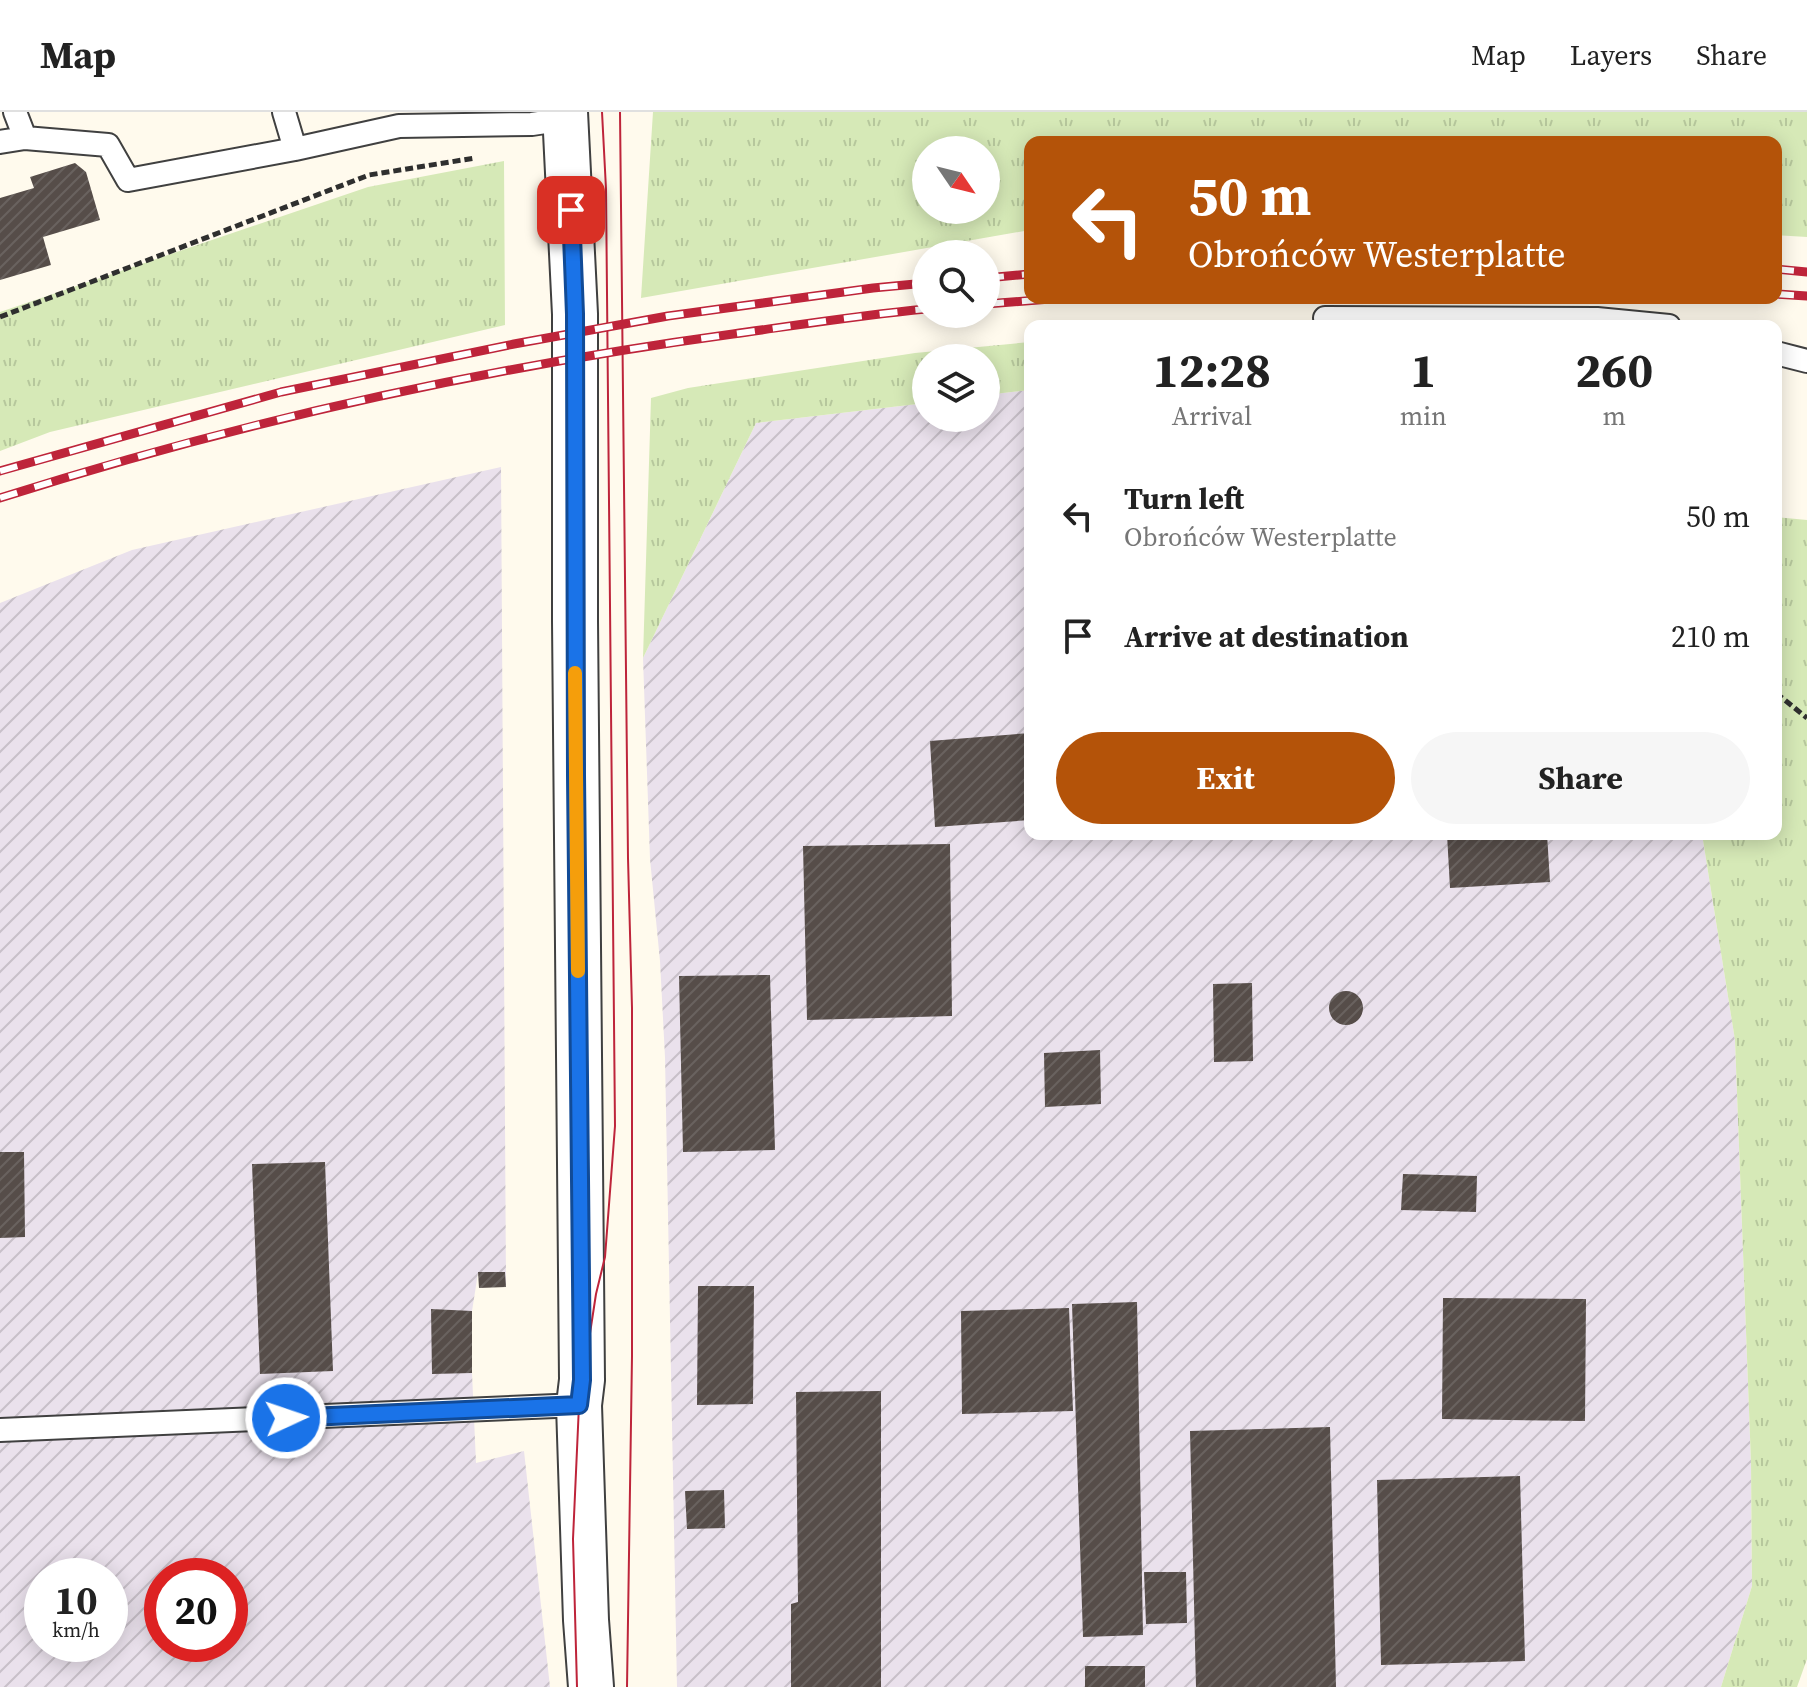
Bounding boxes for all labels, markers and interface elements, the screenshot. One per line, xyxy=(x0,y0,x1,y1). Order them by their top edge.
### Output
text: Map xyxy=(40,29,116,81)
text: Map xyxy=(1471,36,1526,74)
text: Layers xyxy=(1570,36,1652,74)
text: Share xyxy=(1696,36,1767,74)
north arrow xyxy=(912,136,1000,224)
map controls xyxy=(912,136,1000,432)
text: 50 m xyxy=(1188,157,1311,234)
icon: left xyxy=(1056,168,1160,272)
pin xyxy=(537,176,605,244)
icon: arrive xyxy=(549,188,593,232)
text: Obrońców Westerplatte xyxy=(1188,230,1566,279)
button: search xyxy=(912,240,1000,328)
text: 12:28 xyxy=(1153,337,1271,403)
text: 1 xyxy=(1410,337,1436,403)
text: 260 xyxy=(1575,337,1653,403)
button: layers xyxy=(912,344,1000,432)
text: Arrival xyxy=(1172,398,1252,434)
text: min xyxy=(1400,398,1447,434)
text: m xyxy=(1603,398,1626,434)
text: Turn left xyxy=(1124,478,1244,519)
icon: left xyxy=(1056,494,1100,538)
text: 50 m xyxy=(1686,496,1750,537)
text: Obrońców Westerplatte xyxy=(1124,519,1397,555)
icon: arrive xyxy=(1056,614,1100,658)
text: Arrive at destination xyxy=(1124,616,1409,657)
text: 210 m xyxy=(1671,616,1750,657)
button: Exit xyxy=(1056,732,1395,824)
button: Share xyxy=(1411,732,1750,824)
position arrow xyxy=(244,1376,328,1460)
speed limit sign: 20 xyxy=(144,1558,248,1662)
text: 10 xyxy=(54,1573,98,1627)
text: km/h xyxy=(52,1616,100,1644)

